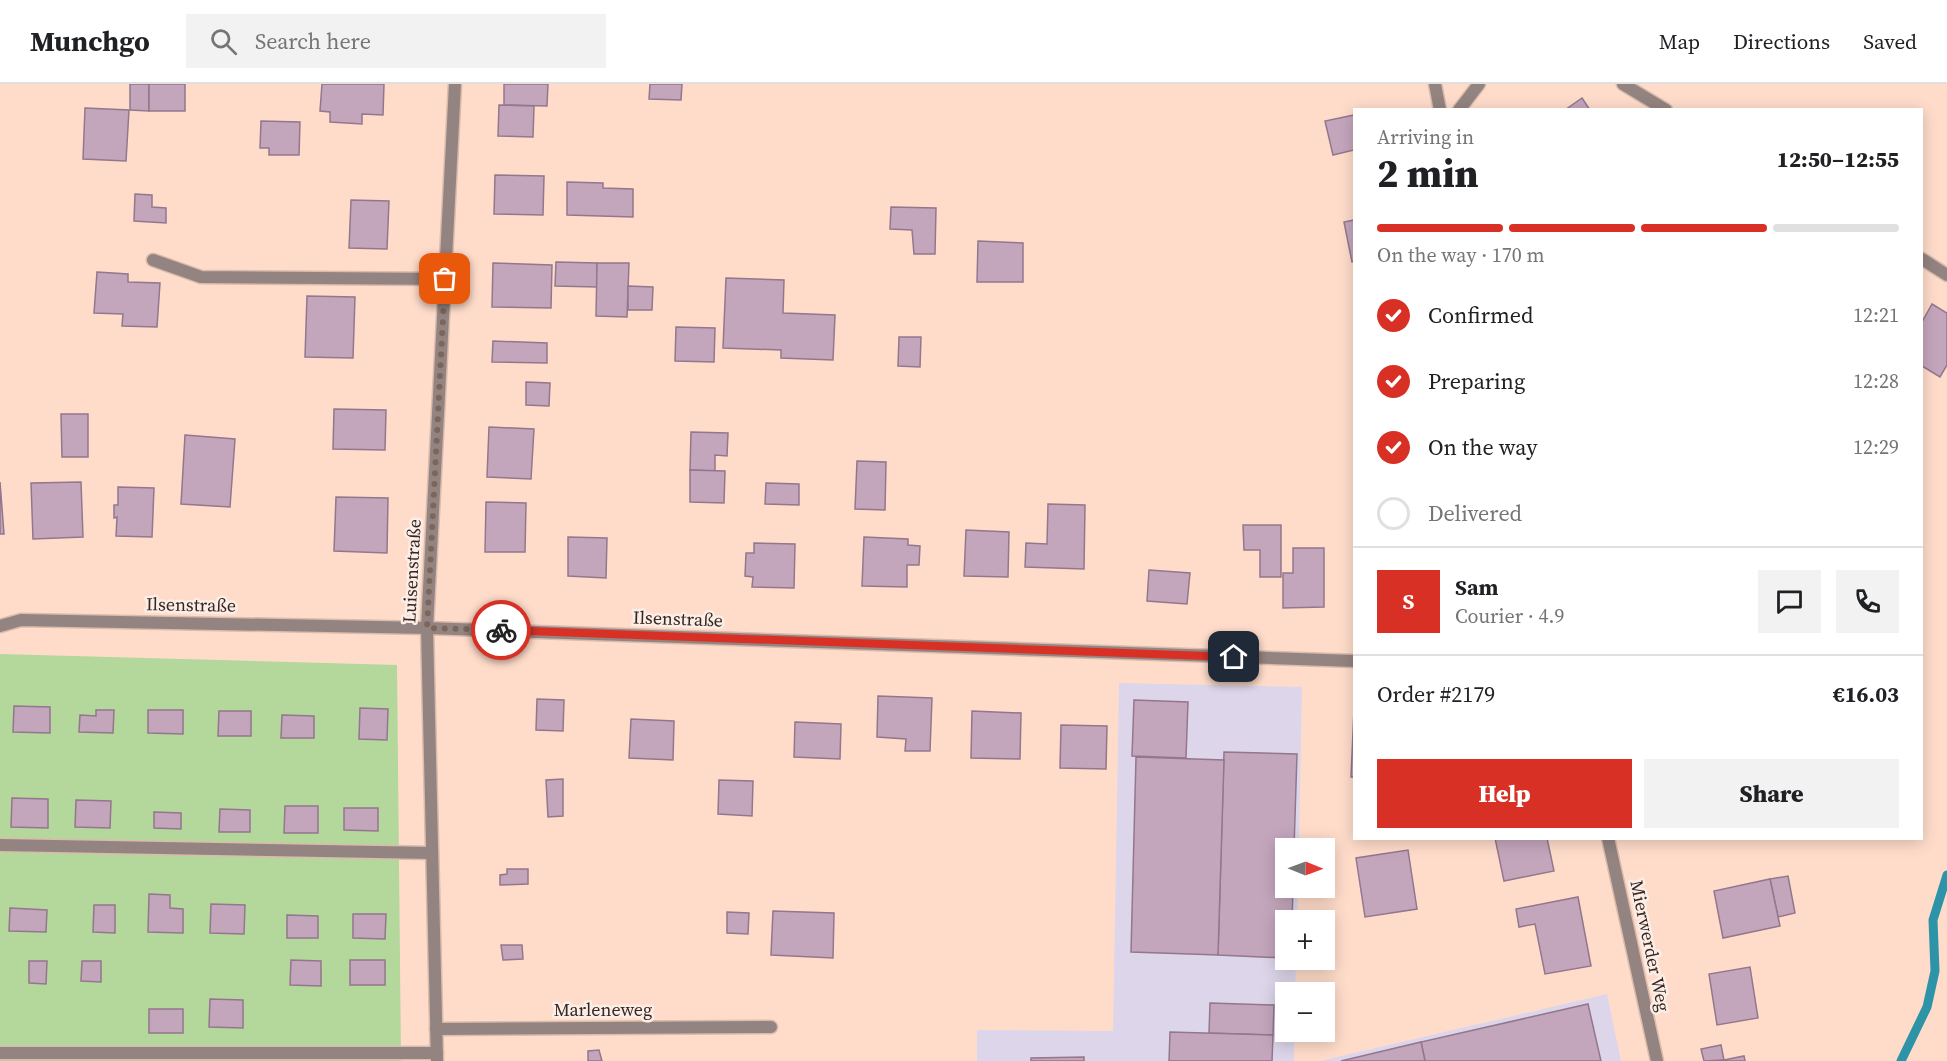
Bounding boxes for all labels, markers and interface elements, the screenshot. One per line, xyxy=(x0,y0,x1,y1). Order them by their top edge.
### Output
search box xyxy=(186,14,606,68)
text: Munchgo xyxy=(30,22,150,60)
icon: search xyxy=(207,25,240,58)
text: Search here xyxy=(255,26,371,56)
text: Map xyxy=(1659,27,1700,56)
text: Directions xyxy=(1733,27,1830,56)
text: Saved xyxy=(1863,27,1917,56)
text: Arriving in xyxy=(1377,123,1474,151)
text: 12:50–12:55 xyxy=(1777,144,1899,174)
text: 2 min xyxy=(1377,147,1479,200)
text: On the way · 170 m xyxy=(1377,241,1544,269)
pin xyxy=(419,253,470,304)
icon: bag xyxy=(428,262,461,295)
icon: check xyxy=(1377,299,1410,332)
text: Confirmed xyxy=(1428,300,1533,330)
text: 12:21 xyxy=(1853,301,1899,329)
icon: check xyxy=(1377,365,1410,398)
text: Preparing xyxy=(1428,366,1525,396)
text: 12:28 xyxy=(1853,367,1899,395)
icon: check xyxy=(1377,431,1410,464)
text: On the way xyxy=(1428,432,1537,462)
text: 12:29 xyxy=(1853,433,1899,461)
text: Delivered xyxy=(1428,498,1522,528)
street label: Luisenstraße xyxy=(396,518,427,624)
button: chat xyxy=(1758,570,1821,633)
button: phone xyxy=(1836,570,1899,633)
text: Sam xyxy=(1455,572,1499,602)
text: S xyxy=(1403,586,1414,616)
street label: Ilsenstraße xyxy=(146,591,236,618)
courier xyxy=(471,600,531,660)
text: Courier · 4.9 xyxy=(1455,602,1564,630)
street label: Ilsenstraße xyxy=(633,604,723,633)
icon: bike xyxy=(485,614,518,647)
pin xyxy=(1208,631,1259,682)
icon: home xyxy=(1217,640,1250,673)
text: Order #2179 xyxy=(1377,679,1495,709)
text: €16.03 xyxy=(1833,679,1899,709)
button: Help xyxy=(1377,759,1632,828)
button: Share xyxy=(1644,759,1899,828)
north arrow xyxy=(1275,838,1335,898)
map controls xyxy=(1275,838,1335,1042)
street label: Mierwerder Weg xyxy=(1624,878,1677,1014)
button: + xyxy=(1275,910,1335,970)
button: − xyxy=(1275,982,1335,1042)
street label: Marleneweg xyxy=(554,997,652,1022)

